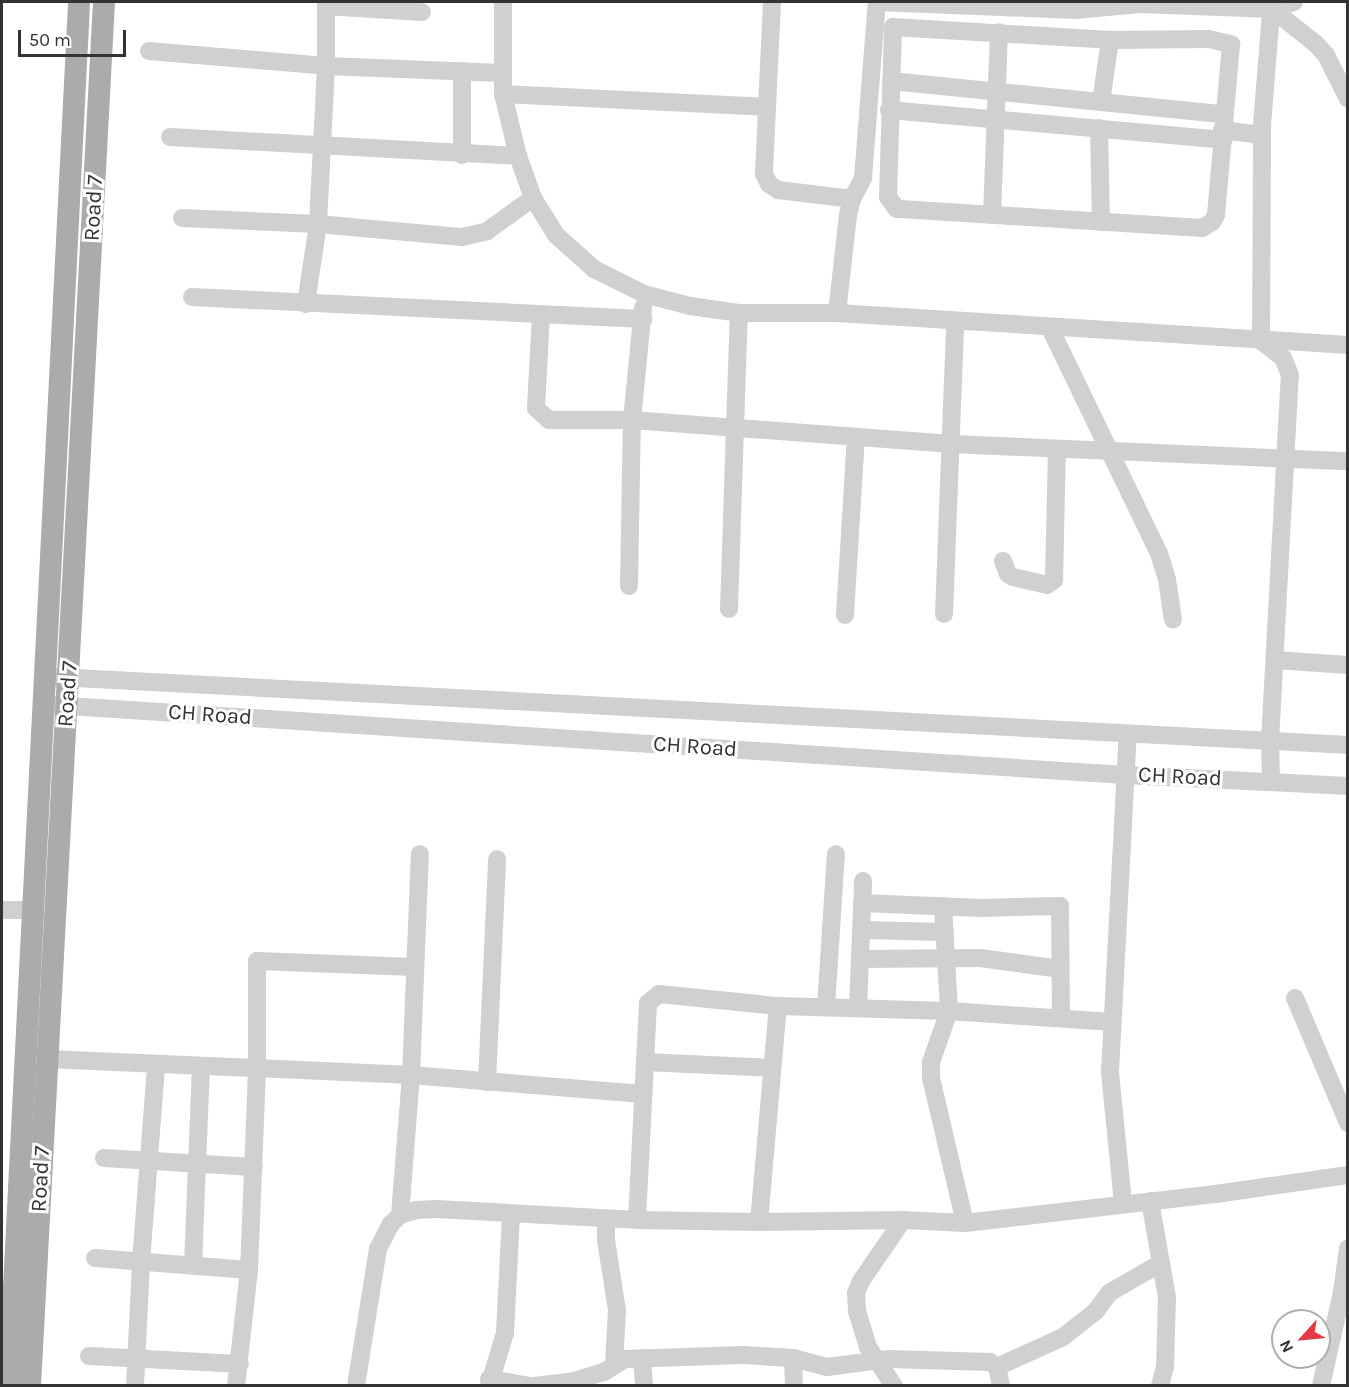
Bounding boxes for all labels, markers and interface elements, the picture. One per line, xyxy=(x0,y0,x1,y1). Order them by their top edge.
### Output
scale bar xyxy=(21,18,129,56)
text: 50 m xyxy=(29,29,71,51)
street label: Road 7 xyxy=(79,174,109,242)
street label: Road 7 xyxy=(53,660,83,728)
street label: CH Road xyxy=(167,699,253,731)
street label: CH Road xyxy=(652,731,738,763)
street label: CH Road xyxy=(1137,762,1223,792)
street label: Road 7 xyxy=(26,1145,56,1213)
north arrow xyxy=(1271,1309,1331,1369)
text: N xyxy=(1275,1337,1297,1356)

